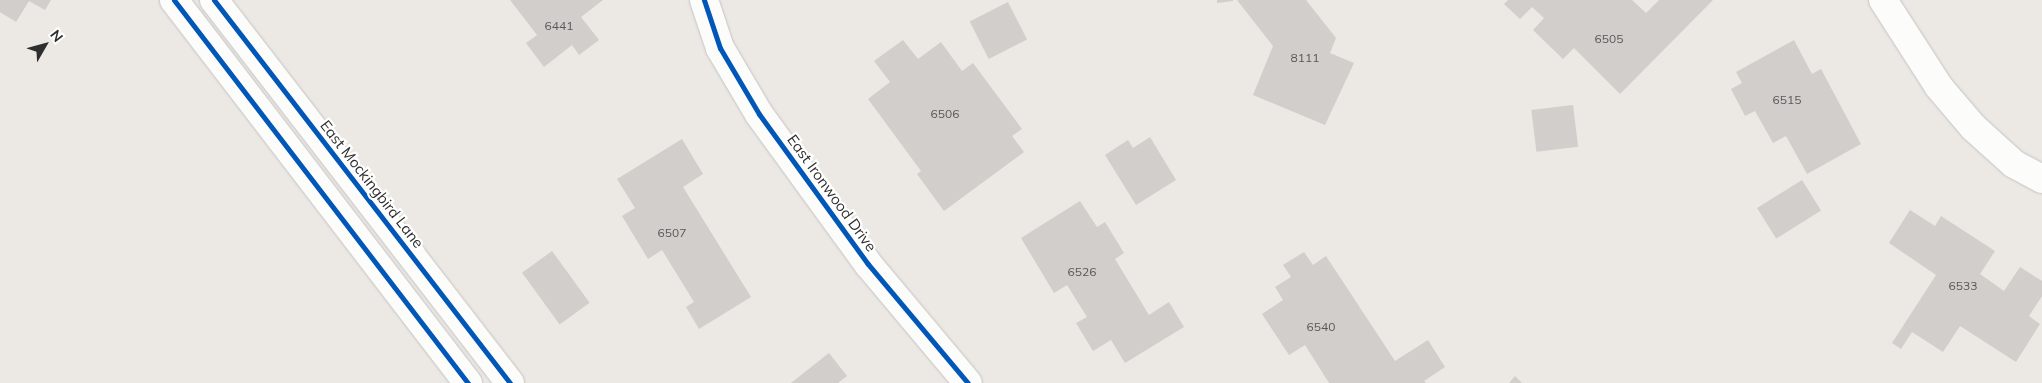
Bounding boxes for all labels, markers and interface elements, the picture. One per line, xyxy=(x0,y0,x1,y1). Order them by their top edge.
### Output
house number: 6441 xyxy=(545,19,573,33)
north arrow xyxy=(20,20,70,70)
text: N xyxy=(46,26,67,45)
house number: 6505 xyxy=(1595,32,1623,46)
house number: 8111 xyxy=(1291,51,1319,65)
house number: 6515 xyxy=(1773,93,1801,107)
house number: 6506 xyxy=(931,107,959,121)
street label: East Mockingbird Lane xyxy=(317,117,427,251)
street label: East Ironwood Drive xyxy=(784,131,880,255)
house number: 6507 xyxy=(658,226,686,240)
house number: 6526 xyxy=(1068,265,1096,279)
house number: 6533 xyxy=(1949,279,1977,293)
house number: 6540 xyxy=(1307,320,1335,334)

